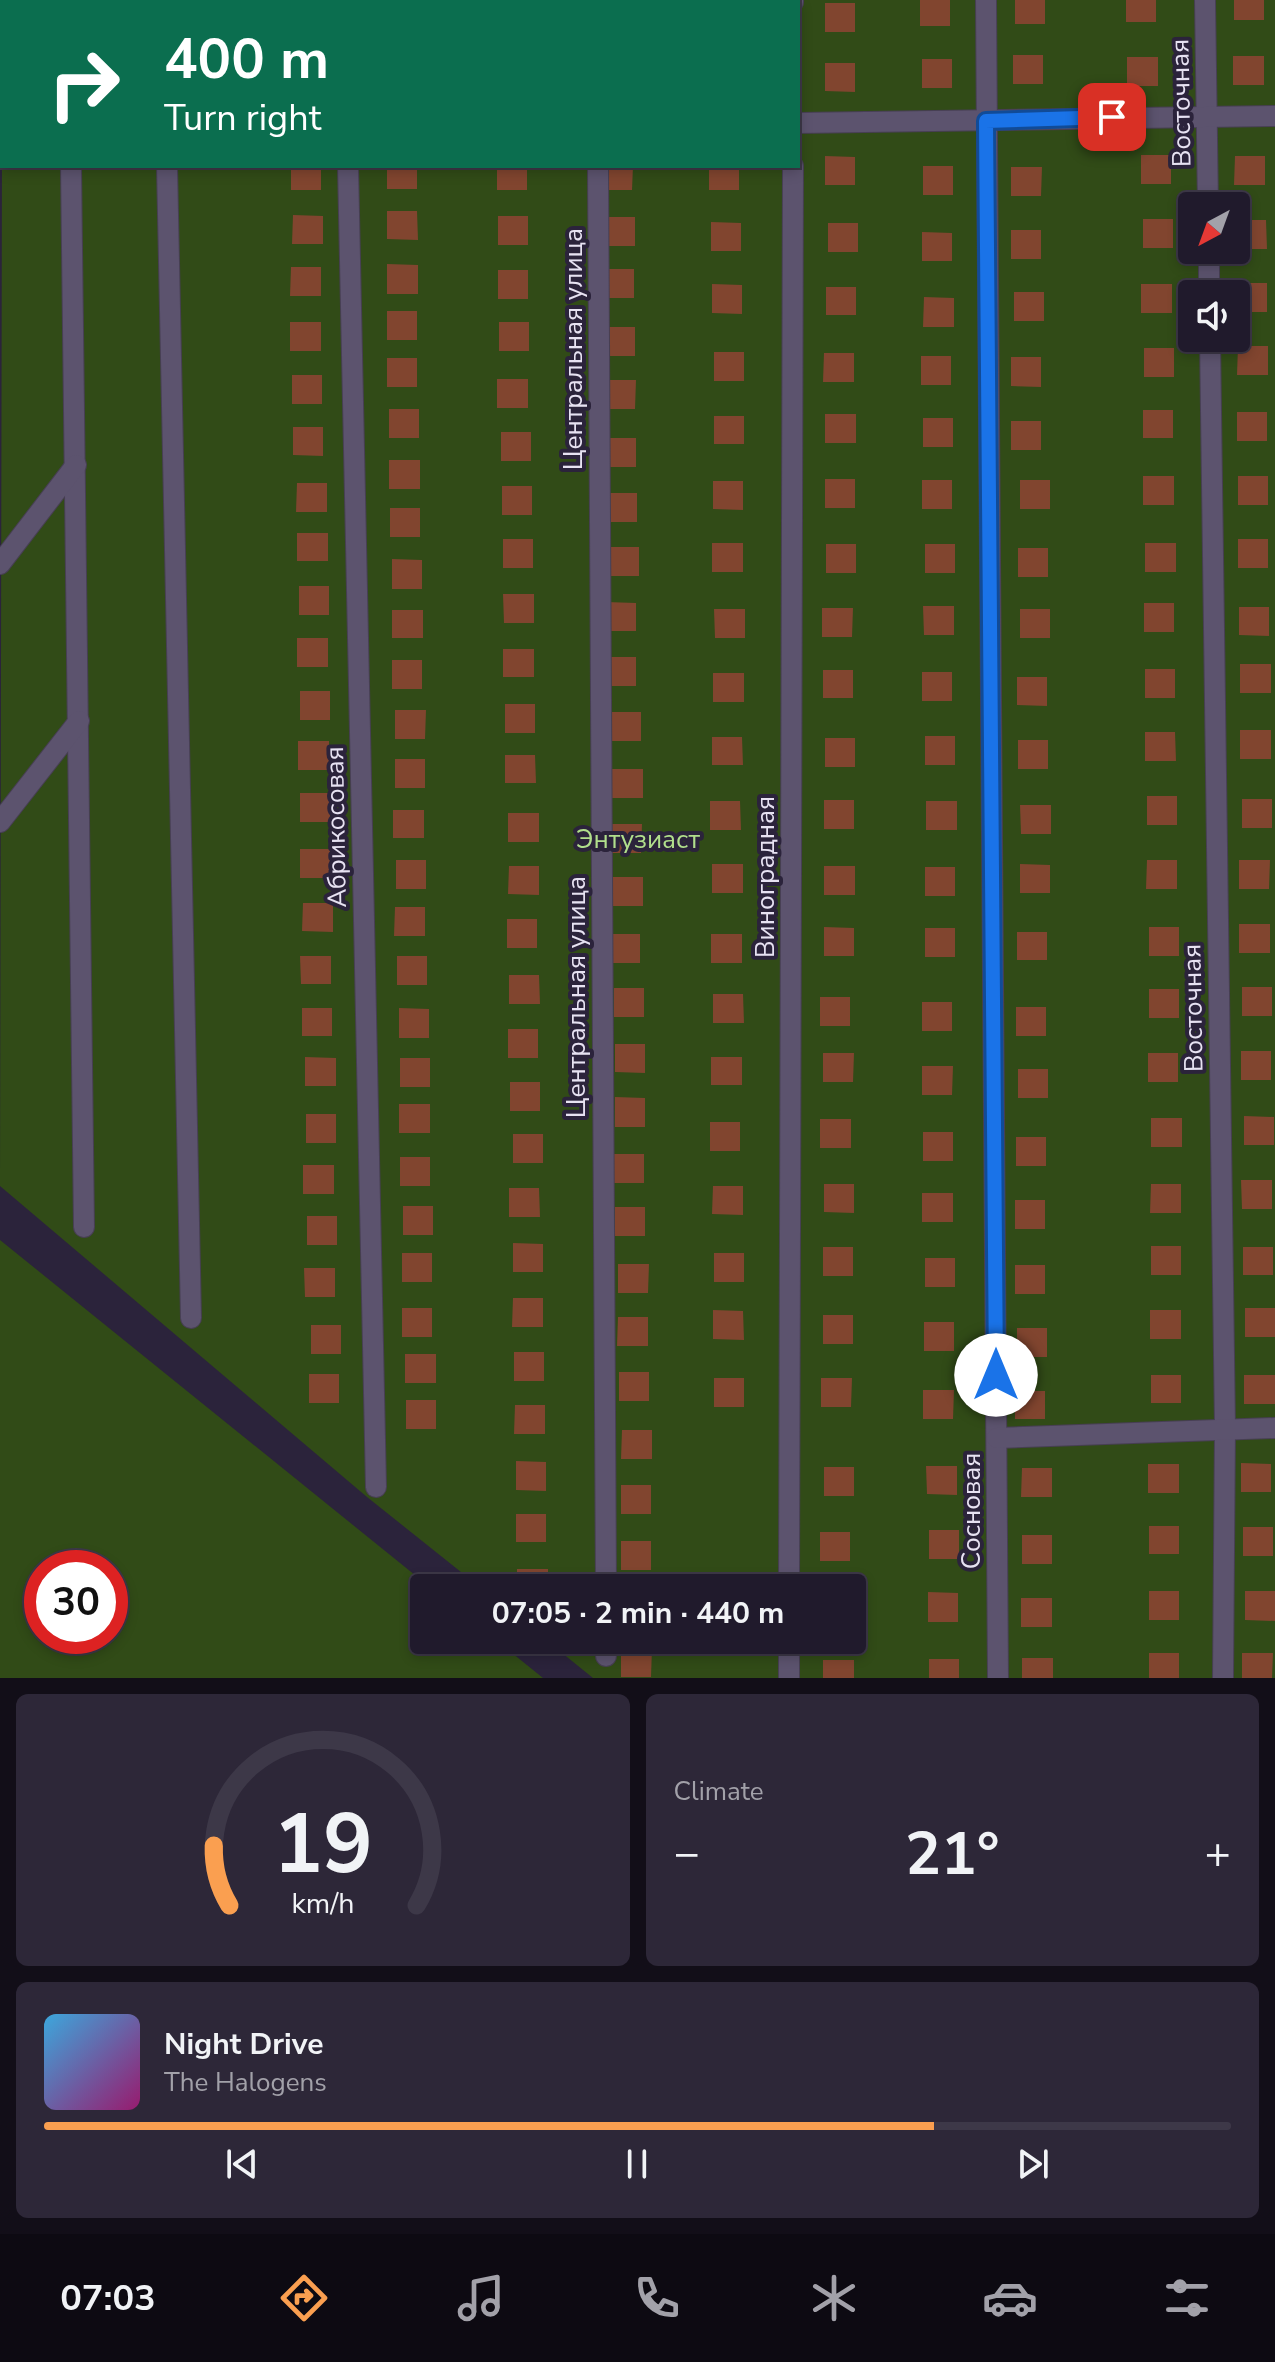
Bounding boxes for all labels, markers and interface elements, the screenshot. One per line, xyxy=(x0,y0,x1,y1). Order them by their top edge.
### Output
text: 400 m xyxy=(164,21,329,98)
icon: right xyxy=(32,32,136,136)
street label: Восточная xyxy=(1162,38,1200,168)
pin xyxy=(1078,83,1146,151)
text: Turn right xyxy=(164,94,321,143)
icon: arrive xyxy=(1090,95,1134,139)
north arrow xyxy=(1178,192,1250,264)
map controls xyxy=(1178,192,1250,352)
street label: Центральная улица xyxy=(556,228,591,470)
button: sound xyxy=(1178,280,1250,352)
street label: Абрикосовая xyxy=(317,746,355,908)
street label: Виноградная xyxy=(748,796,783,958)
park label: Энтузиаст xyxy=(576,822,700,857)
street label: Центральная улица xyxy=(559,876,594,1118)
street label: Восточная xyxy=(1174,943,1212,1073)
position arrow xyxy=(954,1333,1038,1417)
street label: Сосновая xyxy=(954,1453,989,1569)
speed limit sign: 30 xyxy=(24,1550,128,1654)
text: 07:05 · 2 min · 440 m xyxy=(492,1593,784,1634)
text: Climate xyxy=(674,1774,764,1809)
text: 19 xyxy=(273,1788,373,1901)
text: 21° xyxy=(905,1813,1000,1895)
text: − xyxy=(674,1824,700,1884)
text: + xyxy=(1205,1824,1231,1884)
text: km/h xyxy=(291,1884,354,1923)
text: Night Drive xyxy=(164,2024,323,2065)
text: The Halogens xyxy=(164,2065,327,2100)
icon: previous xyxy=(220,2142,264,2186)
icon: pause xyxy=(615,2142,659,2186)
icon: next xyxy=(1011,2142,1055,2186)
icon: directions xyxy=(276,2270,332,2326)
icon: music xyxy=(453,2270,509,2326)
icon: phone xyxy=(629,2270,685,2326)
icon: climate xyxy=(806,2270,862,2326)
icon: car xyxy=(982,2270,1038,2326)
icon: filters xyxy=(1159,2270,1215,2326)
text: 07:03 xyxy=(60,2274,156,2323)

